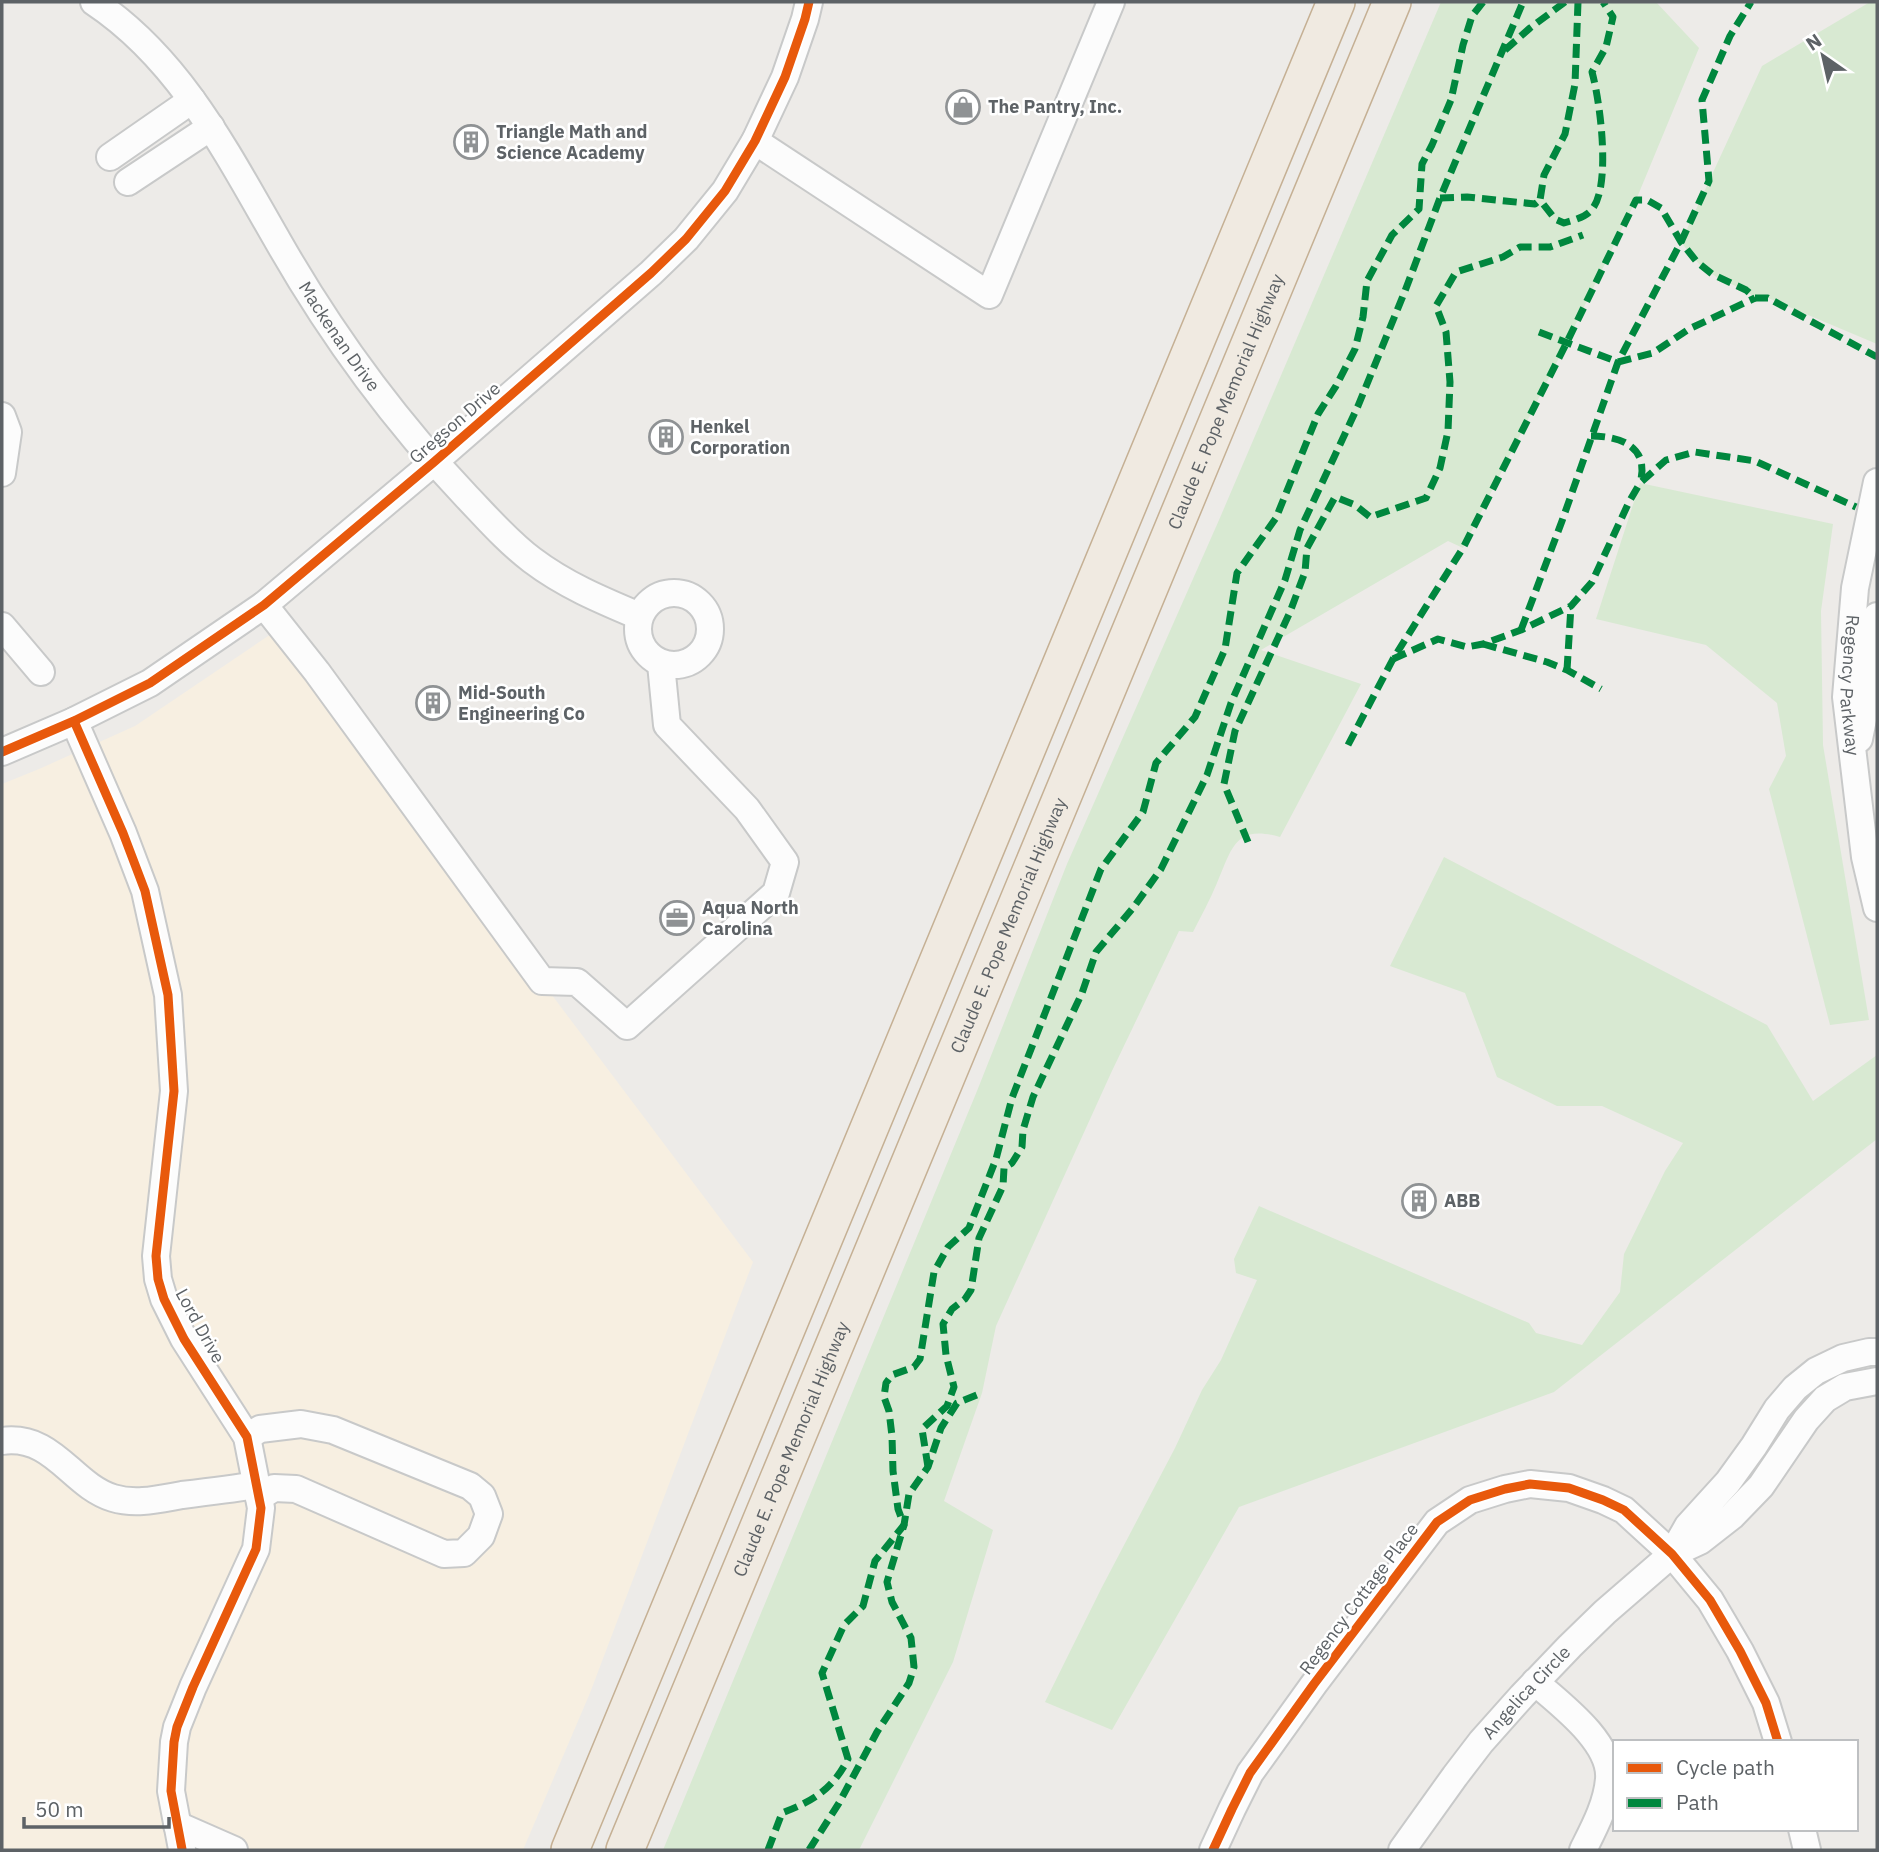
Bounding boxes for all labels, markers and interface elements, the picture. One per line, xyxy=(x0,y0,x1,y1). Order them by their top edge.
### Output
north arrow xyxy=(1788,21,1858,91)
text: N xyxy=(1801,28,1826,56)
shop icon: The Pantry, Inc. xyxy=(944,88,982,126)
place label: The Pantry, Inc. xyxy=(988,95,1122,118)
place label: Triangle Math and Science Academy xyxy=(496,120,648,164)
building icon: Triangle Math and Science Academy xyxy=(452,123,490,161)
street label: Claude E. Pope Memorial Highway xyxy=(1162,270,1289,533)
street label: Mackenan Drive xyxy=(294,277,385,396)
street label: Gregson Drive xyxy=(404,377,505,469)
place label: Henkel Corporation xyxy=(690,415,790,459)
building icon: Henkel Corporation xyxy=(647,418,685,456)
street label: Regency Parkway xyxy=(1835,614,1865,757)
place label: Mid-South Engineering Co xyxy=(458,681,585,725)
building icon: Mid-South Engineering Co xyxy=(414,684,452,722)
street label: Claude E. Pope Memorial Highway xyxy=(945,794,1072,1057)
place label: Aqua North Carolina xyxy=(702,896,799,940)
office icon: Aqua North Carolina xyxy=(658,899,696,937)
building icon: ABB xyxy=(1400,1182,1438,1220)
place label: ABB xyxy=(1444,1189,1480,1212)
street label: Lord Drive xyxy=(171,1284,230,1367)
street label: Claude E. Pope Memorial Highway xyxy=(728,1318,854,1580)
street label: Regency Cottage Place xyxy=(1294,1518,1423,1679)
street label: Angelica Circle xyxy=(1477,1640,1575,1744)
legend xyxy=(1613,1740,1858,1831)
text: Cycle path xyxy=(1676,1753,1775,1781)
scale bar xyxy=(24,1786,170,1830)
text: Path xyxy=(1676,1788,1719,1816)
text: 50 m xyxy=(35,1795,84,1823)

